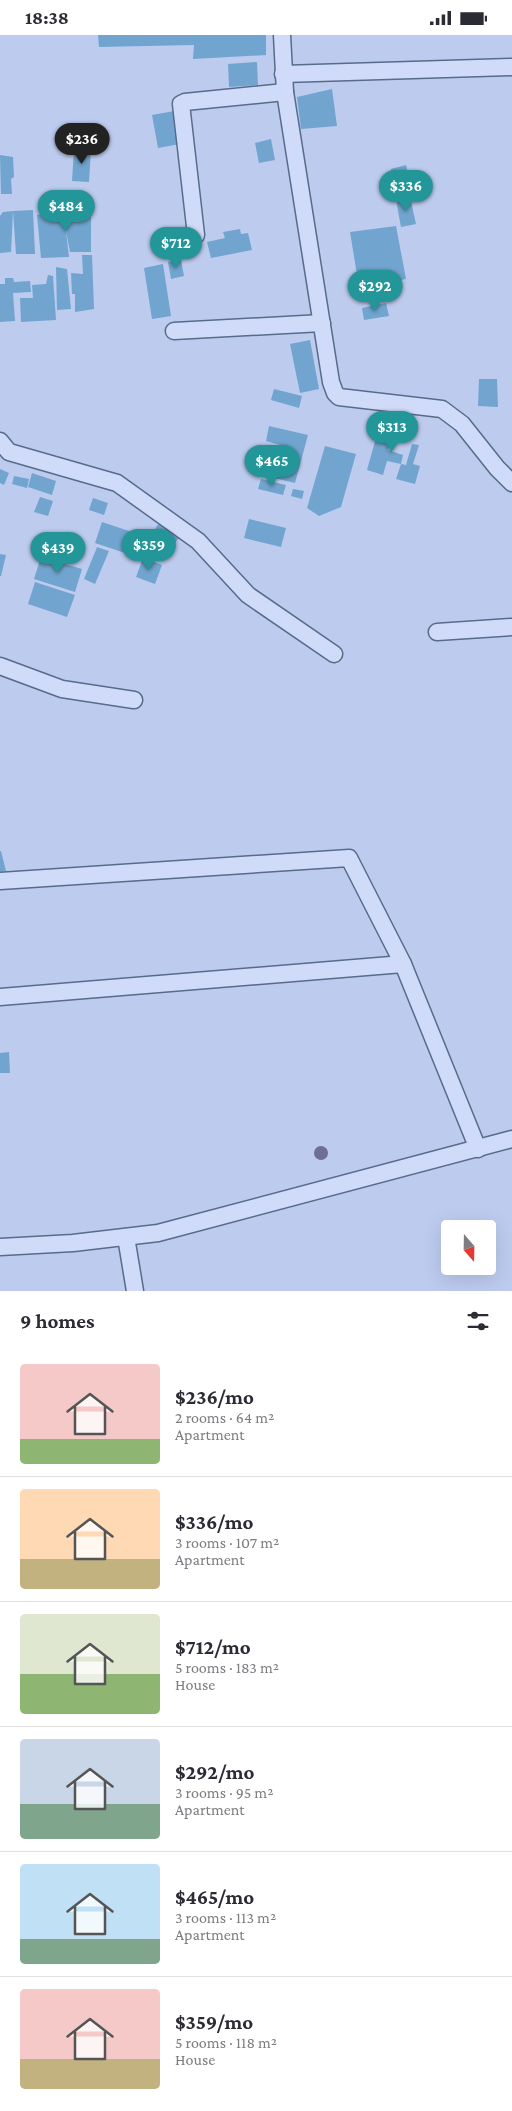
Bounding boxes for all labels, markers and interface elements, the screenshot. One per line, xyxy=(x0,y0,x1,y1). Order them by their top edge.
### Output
text: 18:38 xyxy=(25,7,69,28)
pin: $236 xyxy=(52,123,112,165)
text: $236 xyxy=(66,130,98,147)
pin: $336 xyxy=(376,169,436,212)
text: $336 xyxy=(390,177,422,194)
pin: $484 xyxy=(36,189,96,232)
text: $484 xyxy=(49,197,83,214)
pin: $712 xyxy=(146,227,206,269)
text: $712 xyxy=(161,234,191,251)
pin: $292 xyxy=(345,269,405,312)
text: $292 xyxy=(359,277,391,294)
pin: $313 xyxy=(362,411,422,453)
text: $313 xyxy=(377,418,407,435)
pin: $465 xyxy=(242,445,302,487)
text: $465 xyxy=(256,452,288,469)
pin: $359 xyxy=(119,529,179,571)
pin: $439 xyxy=(28,531,88,574)
text: $359 xyxy=(133,536,165,553)
text: $439 xyxy=(41,539,75,556)
north arrow xyxy=(441,1220,496,1275)
map controls xyxy=(441,1220,496,1275)
icon: filters xyxy=(464,1307,492,1335)
text: 9 homes xyxy=(20,1309,95,1333)
icon: home xyxy=(60,1384,120,1444)
text: $236/mo xyxy=(175,1385,254,1409)
text: 2 rooms · 64 m² xyxy=(175,1409,274,1426)
text: Apartment xyxy=(175,1426,245,1443)
icon: home xyxy=(60,1509,120,1569)
text: $336/mo xyxy=(175,1510,253,1534)
text: 3 rooms · 107 m² xyxy=(175,1534,279,1551)
text: Apartment xyxy=(175,1551,245,1568)
icon: home xyxy=(60,1634,120,1694)
text: $712/mo xyxy=(175,1635,251,1659)
text: 5 rooms · 183 m² xyxy=(175,1659,279,1676)
text: House xyxy=(175,1676,215,1693)
icon: home xyxy=(60,1759,120,1819)
text: $292/mo xyxy=(175,1760,255,1784)
text: 3 rooms · 95 m² xyxy=(175,1784,273,1801)
text: Apartment xyxy=(175,1801,245,1818)
icon: home xyxy=(60,1884,120,1944)
text: $465/mo xyxy=(175,1885,254,1909)
text: 3 rooms · 113 m² xyxy=(175,1909,276,1926)
text: Apartment xyxy=(175,1926,245,1943)
icon: home xyxy=(60,2009,120,2069)
text: $359/mo xyxy=(175,2010,253,2034)
text: 5 rooms · 118 m² xyxy=(175,2034,277,2051)
text: House xyxy=(175,2051,215,2068)

